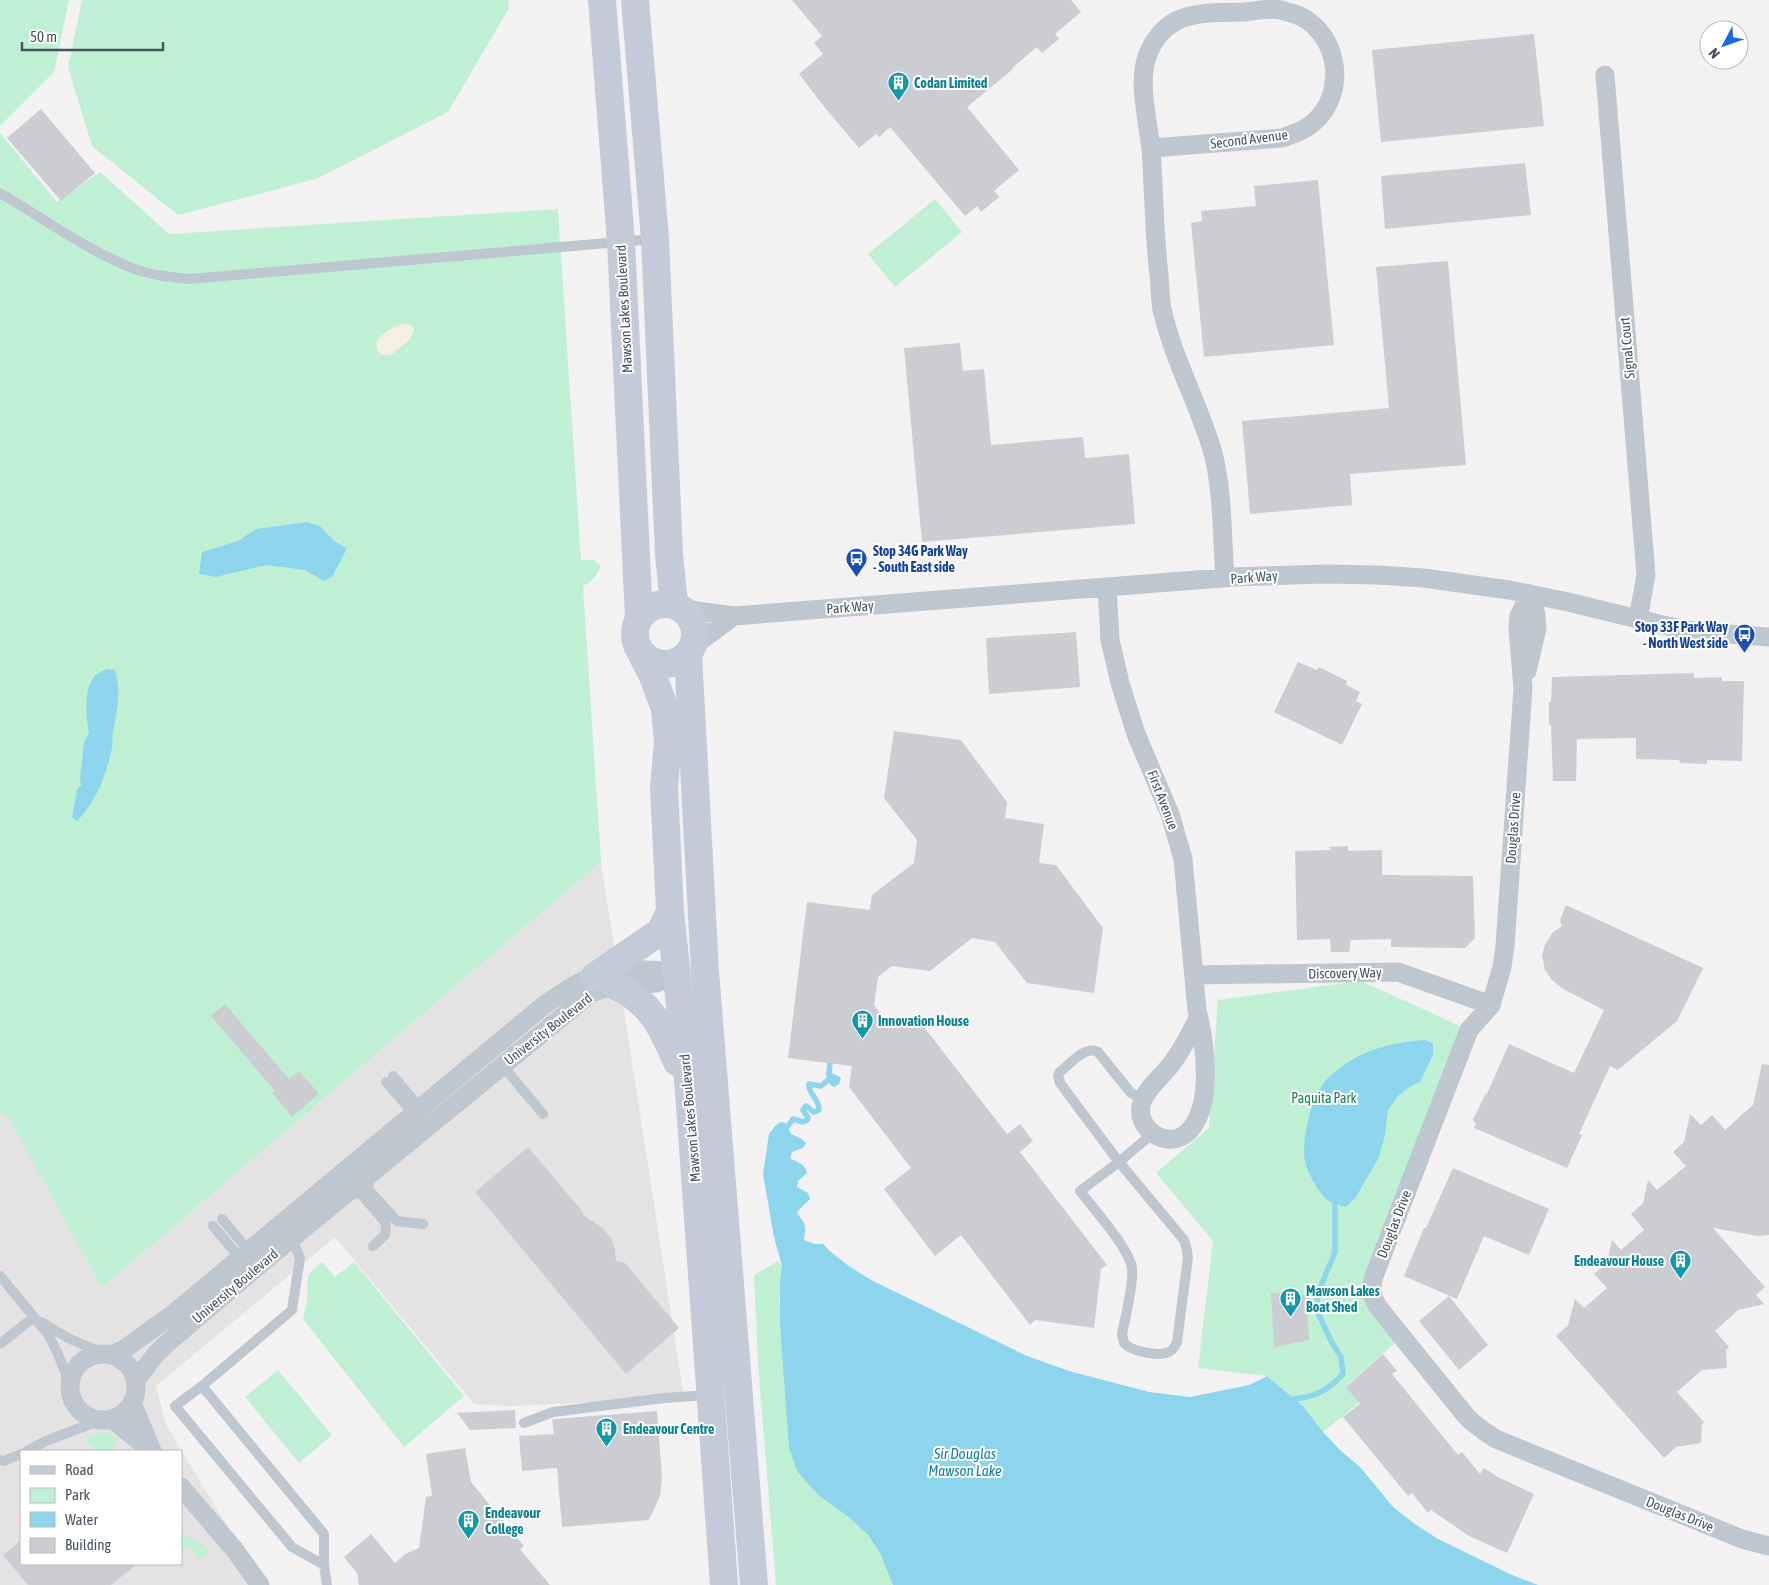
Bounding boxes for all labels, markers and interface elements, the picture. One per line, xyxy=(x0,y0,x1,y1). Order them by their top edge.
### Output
scale bar xyxy=(22,20,164,52)
north arrow xyxy=(1699,20,1749,70)
text: 50 m xyxy=(30,28,57,45)
text: N xyxy=(1705,45,1723,62)
building icon: Codan Limited xyxy=(886,71,910,102)
place label: Codan Limited xyxy=(914,75,988,91)
street label: Second Avenue xyxy=(1209,126,1289,152)
street label: Mawson Lakes Boulevard xyxy=(613,245,635,373)
street label: Signal Court xyxy=(1616,317,1638,379)
place label: Stop 34G Park Way - South East side xyxy=(873,543,968,575)
bus stop icon: Stop 34G Park Way - South East side xyxy=(845,547,869,578)
street label: Park Way xyxy=(1230,567,1278,587)
street label: Park Way xyxy=(826,597,874,617)
place label: Stop 33F Park Way - North West side xyxy=(1635,619,1728,651)
bus stop icon: Stop 33F Park Way - North West side xyxy=(1732,623,1756,654)
street label: First Avenue xyxy=(1144,768,1182,832)
street label: Douglas Drive xyxy=(1503,792,1523,864)
street label: Discovery Way xyxy=(1308,964,1382,982)
street label: University Boulevard xyxy=(501,990,595,1068)
building icon: Innovation House xyxy=(850,1009,874,1040)
place label: Innovation House xyxy=(878,1013,969,1029)
street label: Mawson Lakes Boulevard xyxy=(676,1053,704,1183)
park label: Paquita Park xyxy=(1291,1090,1357,1106)
street label: Douglas Drive xyxy=(1374,1188,1414,1260)
street label: University Boulevard xyxy=(189,1246,281,1326)
building icon: Endeavour House xyxy=(1668,1249,1692,1280)
place label: Endeavour House xyxy=(1574,1253,1664,1269)
place label: Mawson Lakes Boat Shed xyxy=(1306,1283,1380,1315)
building icon: Mawson Lakes Boat Shed xyxy=(1278,1287,1302,1318)
building icon: Endeavour Centre xyxy=(595,1417,619,1448)
place label: Endeavour Centre xyxy=(623,1421,714,1437)
water label: Sir Douglas Mawson Lake xyxy=(928,1445,1002,1479)
legend xyxy=(20,1450,182,1565)
text: Road xyxy=(65,1461,94,1478)
text: Park xyxy=(65,1486,90,1503)
street label: Douglas Drive xyxy=(1644,1493,1716,1535)
place label: Endeavour College xyxy=(485,1505,541,1537)
building icon: Endeavour College xyxy=(457,1509,481,1540)
text: Water xyxy=(65,1511,98,1528)
text: Building xyxy=(65,1536,111,1553)

